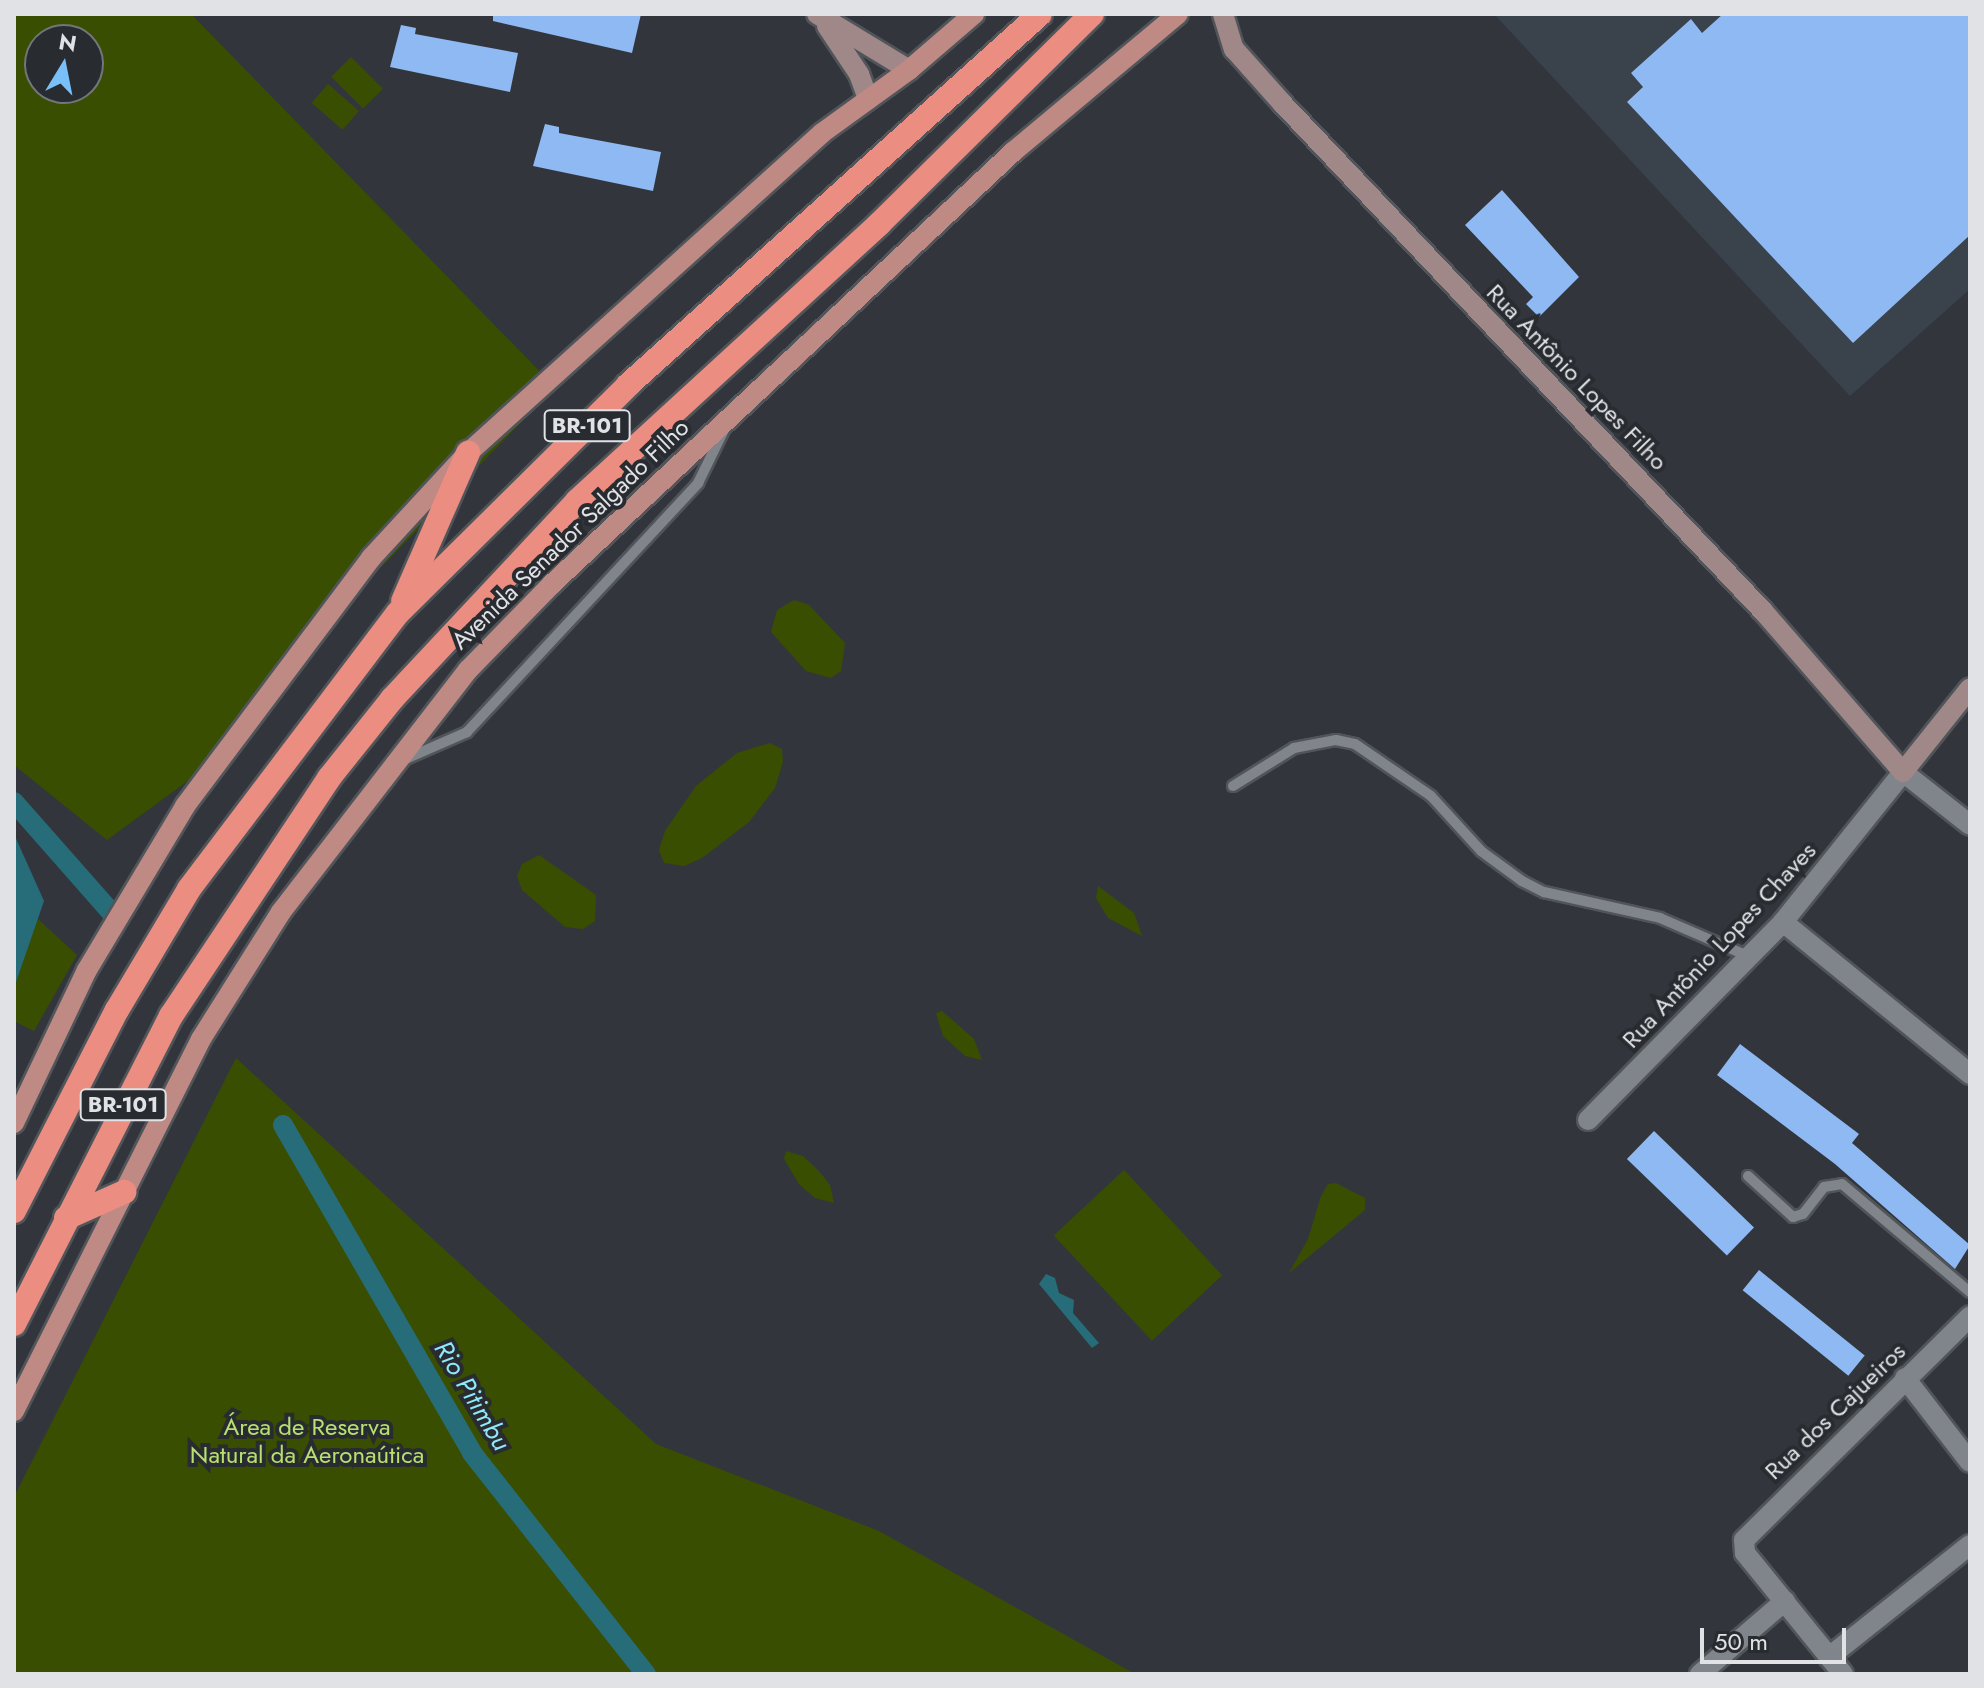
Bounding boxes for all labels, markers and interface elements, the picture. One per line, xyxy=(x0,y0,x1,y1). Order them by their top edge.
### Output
north arrow xyxy=(24,24,104,104)
text: N xyxy=(56,25,79,60)
street label: Rua Antônio Lopes Filho xyxy=(1481,278,1673,476)
road number: BR-101 xyxy=(543,408,631,444)
street label: Avenida Senador Salgado Filho xyxy=(445,413,695,655)
street label: Rua Antônio Lopes Chaves xyxy=(1616,836,1822,1054)
road number: BR-101 xyxy=(79,1087,167,1123)
water label: Rio Pitimbu xyxy=(427,1335,517,1457)
street label: Rua dos Cajueiros xyxy=(1759,1337,1911,1485)
park label: Área de Reserva Natural da Aeronaútica xyxy=(190,1413,424,1469)
scale bar xyxy=(1704,1612,1850,1662)
text: 50 m xyxy=(1714,1624,1768,1659)

